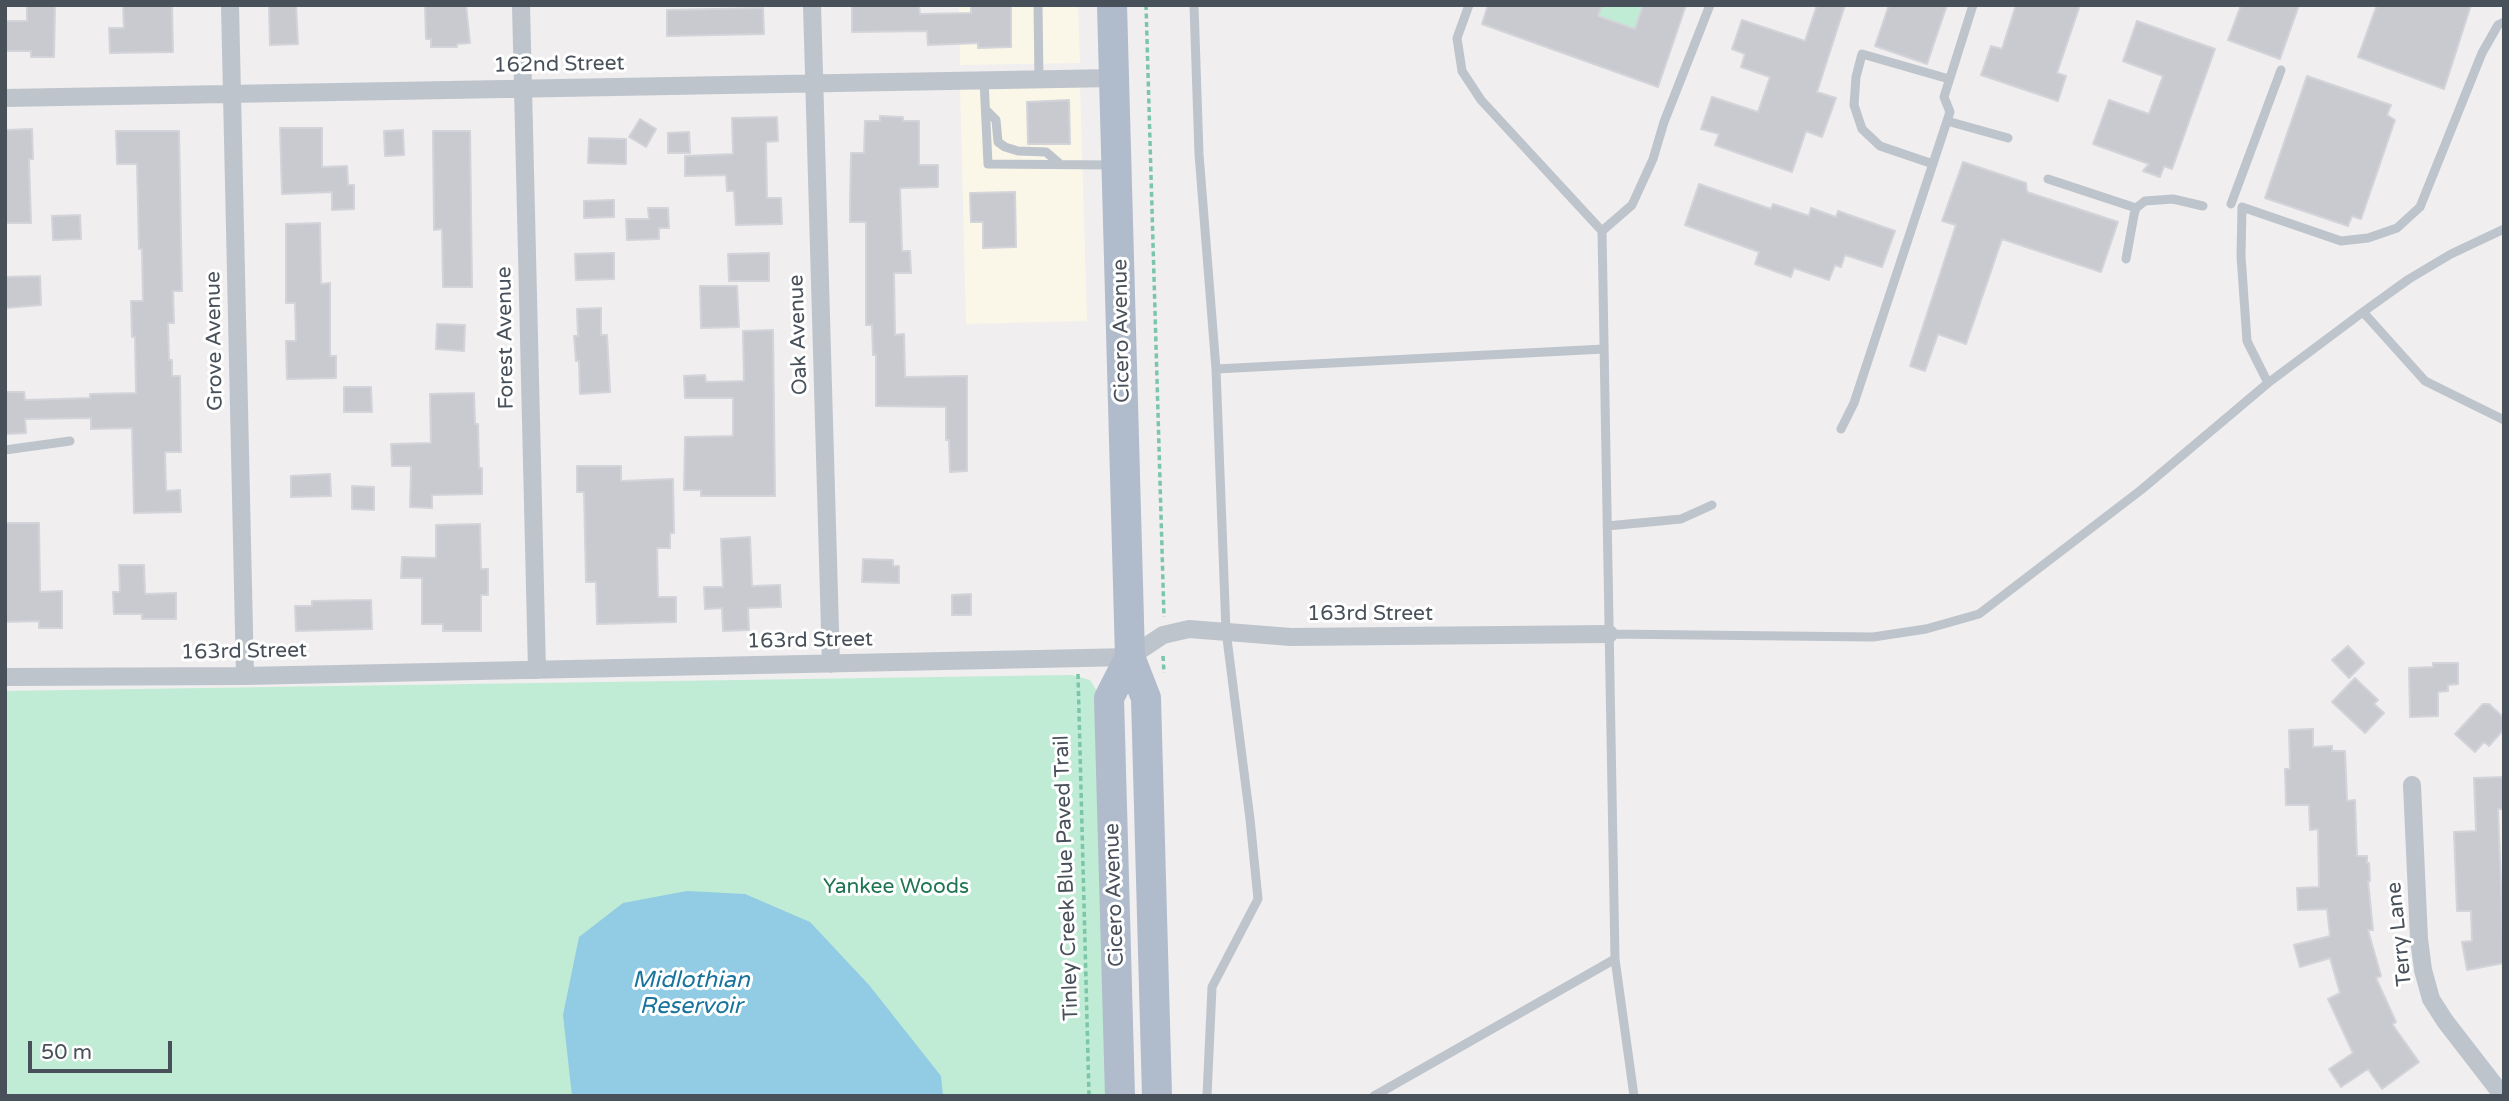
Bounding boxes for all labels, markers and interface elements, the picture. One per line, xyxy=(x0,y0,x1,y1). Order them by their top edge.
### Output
street label: 162nd Street xyxy=(493,51,625,79)
street label: Cicero Avenue xyxy=(1108,259,1136,403)
street label: Forest Avenue xyxy=(492,266,520,410)
street label: Grove Avenue xyxy=(201,271,229,411)
street label: Oak Avenue xyxy=(784,274,814,396)
street label: 163rd Street xyxy=(1307,601,1433,627)
street label: 163rd Street xyxy=(747,627,873,655)
street label: 163rd Street xyxy=(181,638,307,666)
street label: Tinley Creek Blue Paved Trail xyxy=(1049,735,1085,1021)
street label: Cicero Avenue xyxy=(1100,823,1130,967)
park label: Yankee Woods xyxy=(823,874,969,900)
street label: Terry Lane xyxy=(2382,881,2418,987)
water label: Midlothian Reservoir xyxy=(632,967,750,1021)
scale bar xyxy=(32,1028,175,1072)
text: 50 m xyxy=(41,1040,92,1065)

